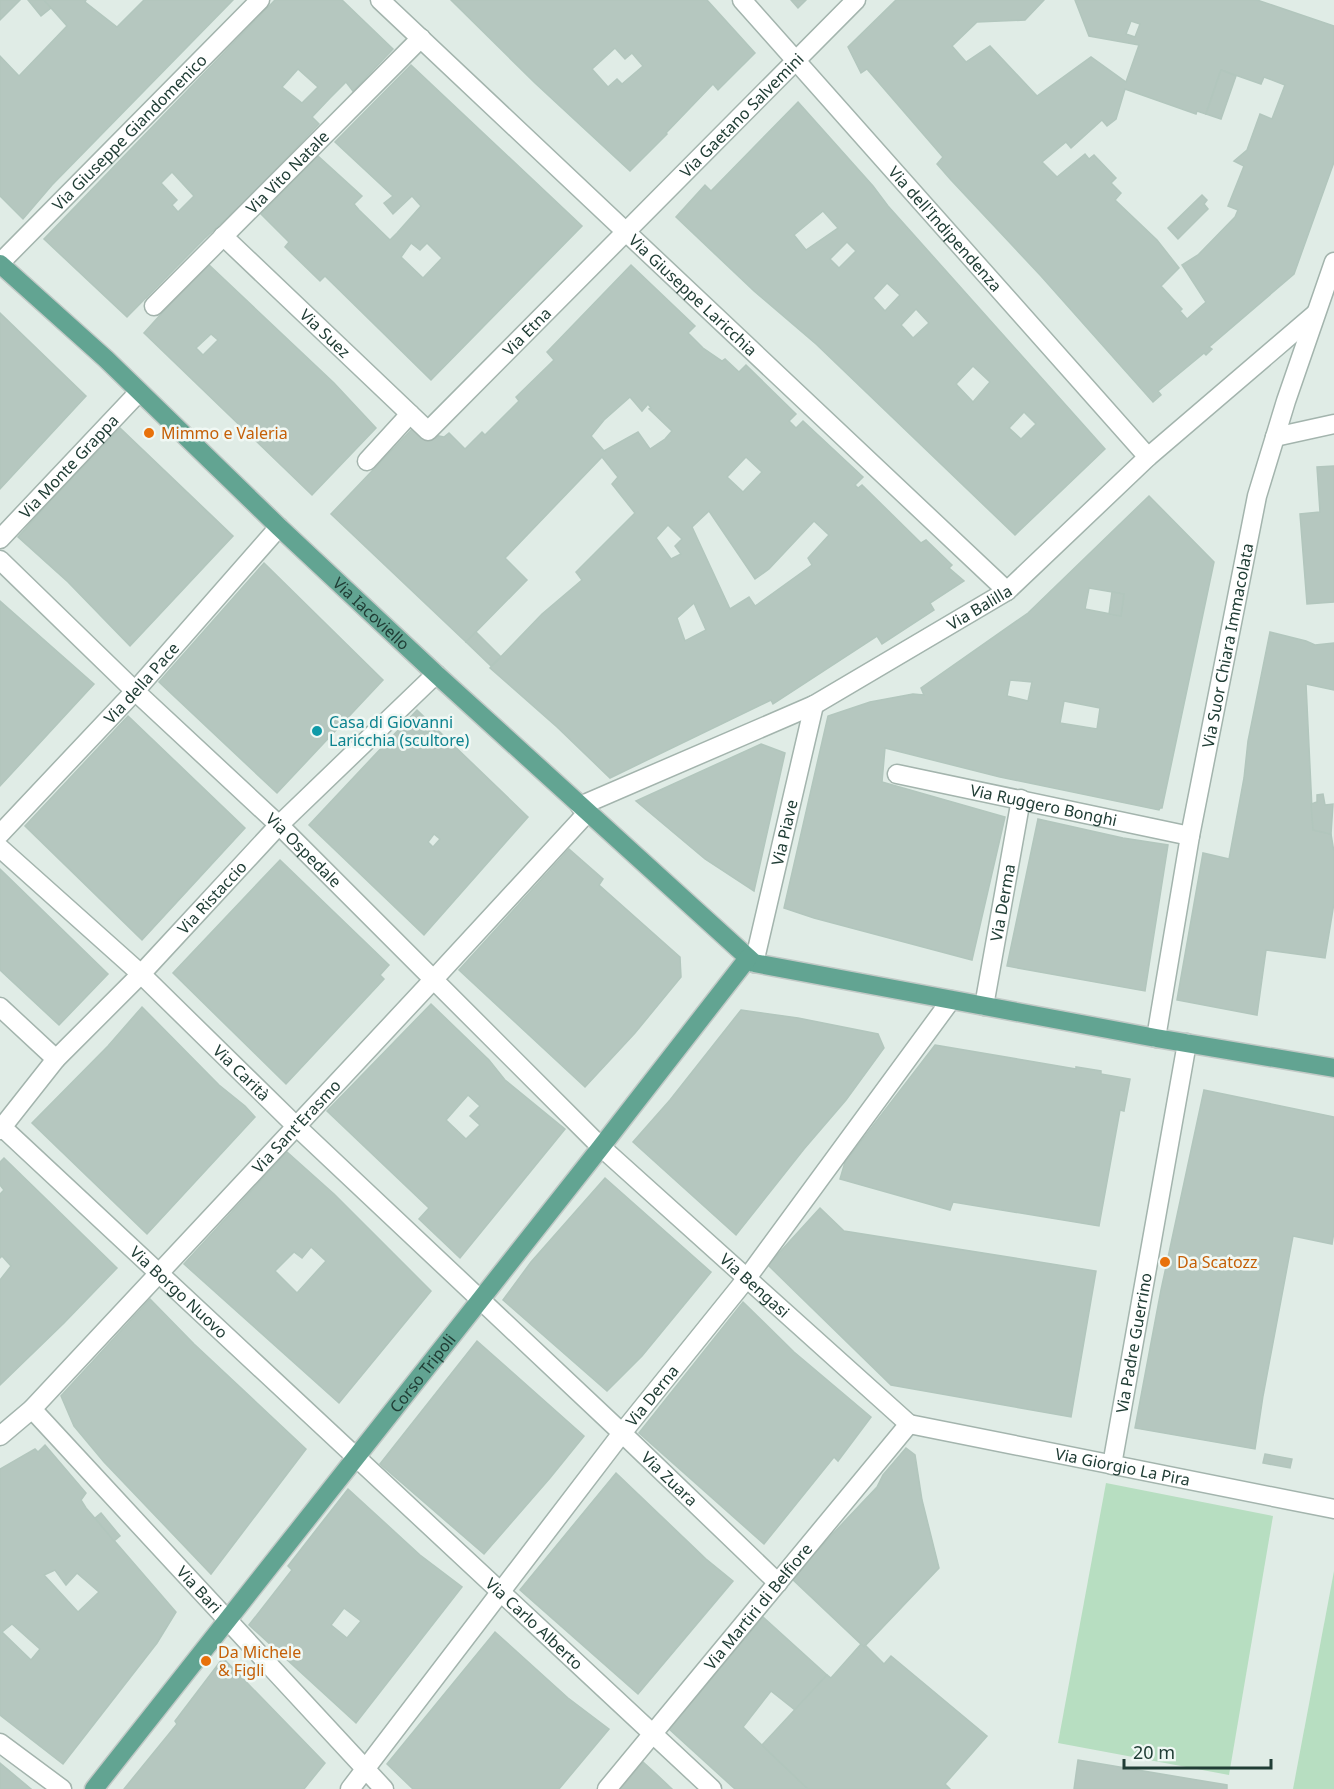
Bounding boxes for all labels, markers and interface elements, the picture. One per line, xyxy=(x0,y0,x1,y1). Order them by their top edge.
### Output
street label: Via Gaetano Salvemini xyxy=(675,48,808,182)
street label: Via Giuseppe Giandomenico xyxy=(47,49,212,215)
street label: Via Vito Natale xyxy=(241,126,334,219)
street label: Via dell'Indipendenza xyxy=(884,161,1007,296)
street label: Via Giuseppe Laricchia xyxy=(624,229,762,361)
street label: Via Etna xyxy=(498,302,556,361)
street label: Via Suez xyxy=(295,304,355,363)
street label: Via Monte Grappa xyxy=(14,410,123,523)
place label: Mimmo e Valeria xyxy=(161,422,288,444)
marker: Mimmo e Valeria xyxy=(142,426,156,440)
street label: Via Suor Chiara Immacolata xyxy=(1197,541,1258,750)
street label: Via Iacoviello xyxy=(328,572,415,655)
street label: Via Balilla xyxy=(943,580,1016,635)
street label: Via della Pace xyxy=(99,637,184,728)
place label: Casa di Giovanni Laricchia (scultore) xyxy=(329,711,470,751)
marker: Casa di Giovanni Laricchia (scultore) xyxy=(310,724,324,738)
street label: Via Ruggero Bonghi xyxy=(968,779,1119,831)
street label: Via Piave xyxy=(766,797,803,868)
street label: Via Ospedale xyxy=(261,808,346,892)
street label: Via Ristaccio xyxy=(172,856,251,939)
street label: Via Derma xyxy=(985,862,1020,943)
street label: Via Carità xyxy=(208,1040,275,1106)
street label: Via Sant'Erasmo xyxy=(247,1075,346,1178)
street label: Via Borgo Nuovo xyxy=(125,1241,233,1343)
street label: Via Bengasi xyxy=(715,1248,794,1323)
place label: Da Scatozz xyxy=(1177,1251,1258,1273)
marker: Da Scatozz xyxy=(1158,1255,1172,1269)
street label: Via Padre Guerrino xyxy=(1110,1271,1157,1415)
street label: Corso Tripoli xyxy=(385,1329,460,1417)
street label: Via Derna xyxy=(621,1360,684,1431)
street label: Via Giorgio La Pira xyxy=(1053,1442,1192,1491)
street label: Via Zuara xyxy=(637,1446,703,1511)
street label: Via Martiri di Belfiore xyxy=(699,1538,817,1674)
street label: Via Bari xyxy=(172,1561,227,1618)
street label: Via Carlo Alberto xyxy=(481,1572,588,1674)
place label: Da Michele & Figli xyxy=(218,1641,301,1681)
marker: Da Michele & Figli xyxy=(199,1654,213,1668)
scale bar xyxy=(1124,1732,1271,1770)
text: 20 m xyxy=(1133,1740,1175,1764)

